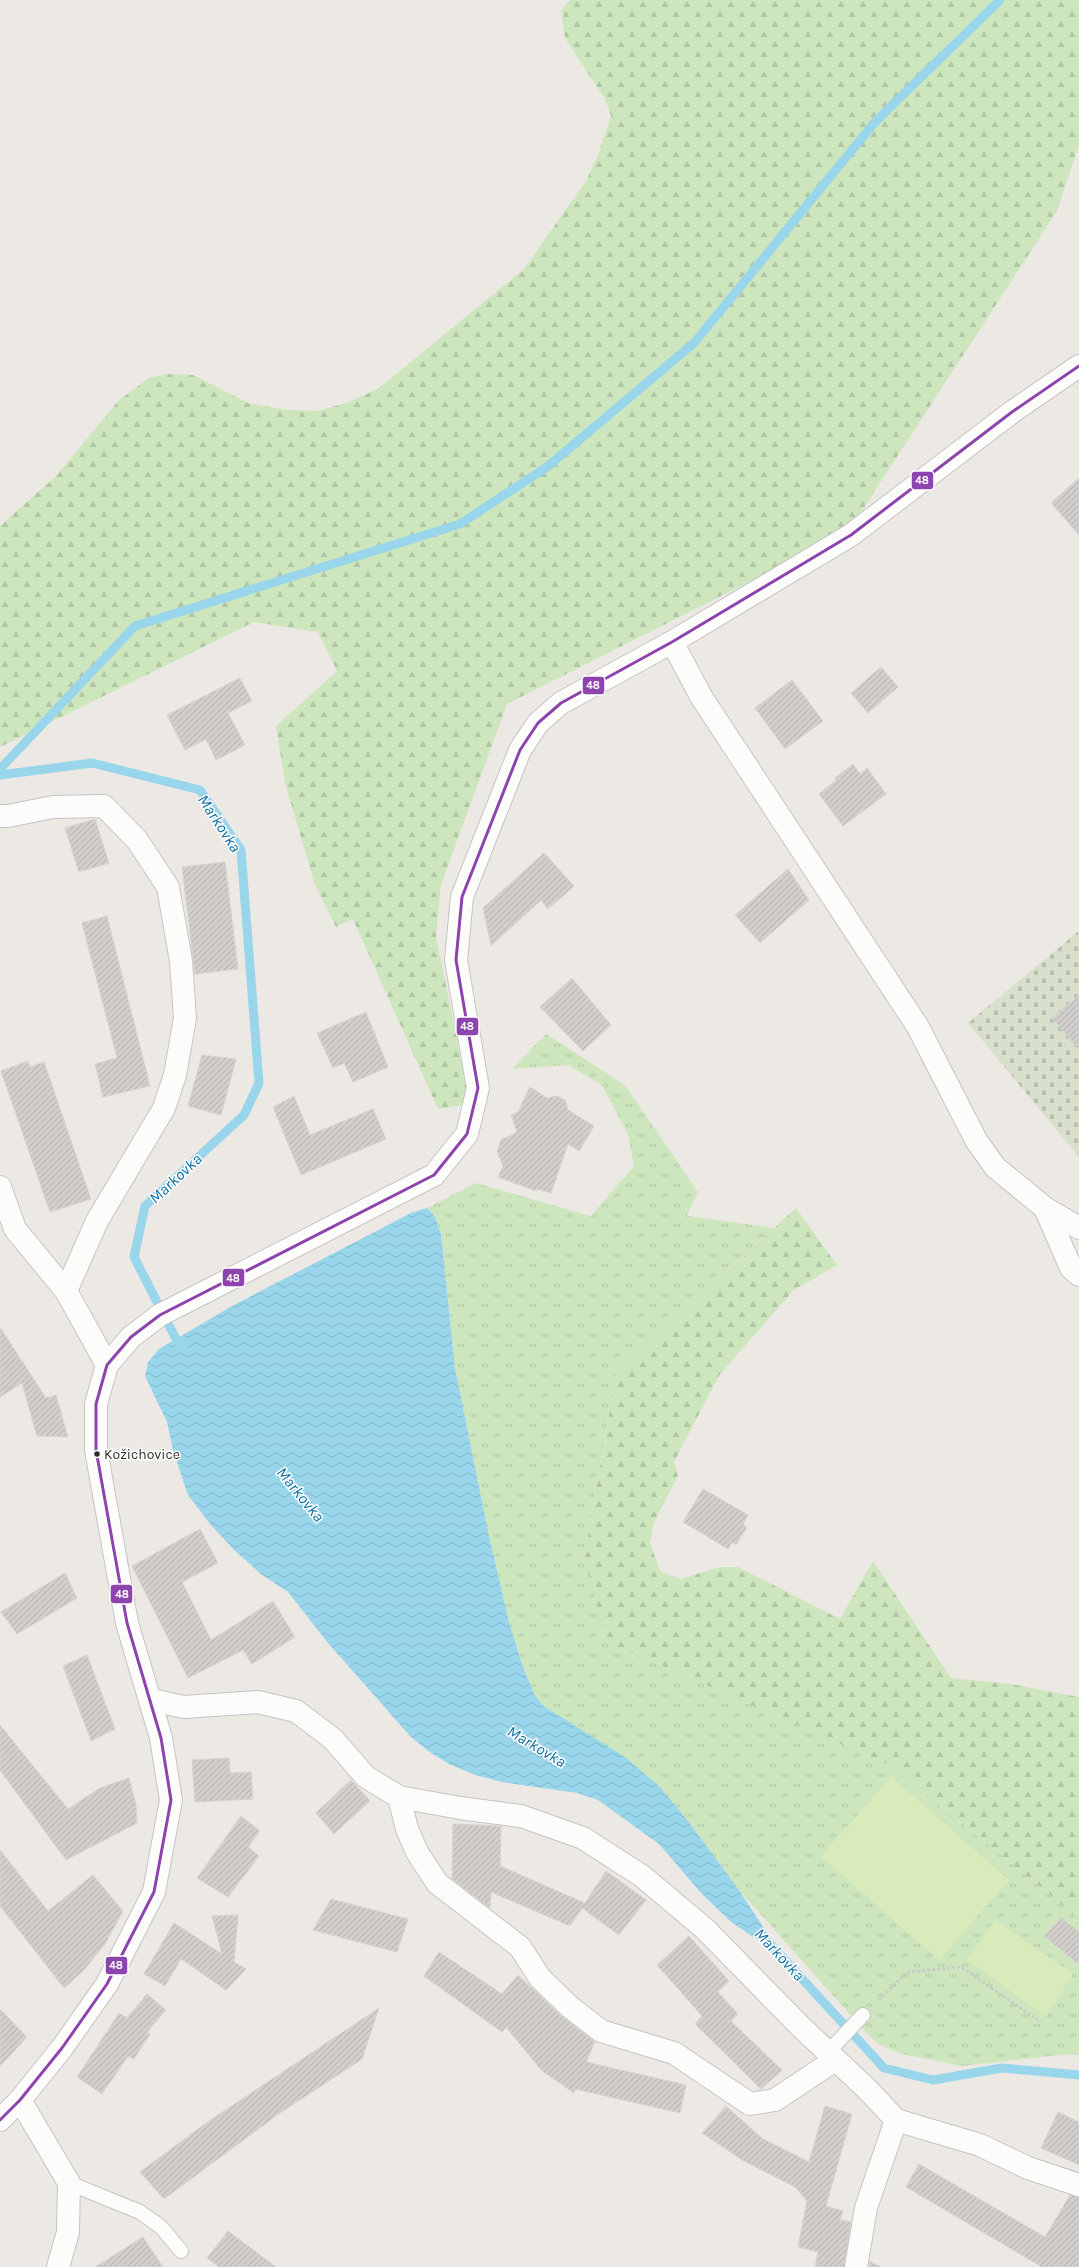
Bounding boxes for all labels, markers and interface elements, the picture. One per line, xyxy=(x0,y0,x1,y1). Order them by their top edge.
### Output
line badge: 48 xyxy=(911,471,934,490)
text: 48 xyxy=(915,474,929,487)
line badge: 48 xyxy=(582,676,605,695)
text: 48 xyxy=(586,679,600,692)
water label: Markovka xyxy=(194,791,245,856)
line badge: 48 xyxy=(456,1017,479,1036)
text: 48 xyxy=(460,1020,474,1033)
water label: Markovka xyxy=(145,1149,206,1208)
line badge: 48 xyxy=(222,1268,245,1287)
text: 48 xyxy=(226,1272,240,1285)
place label: Kožichovice xyxy=(104,1446,180,1463)
marker: Kožichovice xyxy=(92,1449,102,1459)
water label: Markovka xyxy=(273,1463,329,1526)
line badge: 48 xyxy=(110,1584,133,1604)
text: 48 xyxy=(115,1588,129,1601)
water label: Markovka xyxy=(504,1721,570,1771)
water label: Markovka xyxy=(750,1924,809,1985)
line badge: 48 xyxy=(105,1956,128,1975)
text: 48 xyxy=(109,1959,123,1972)

